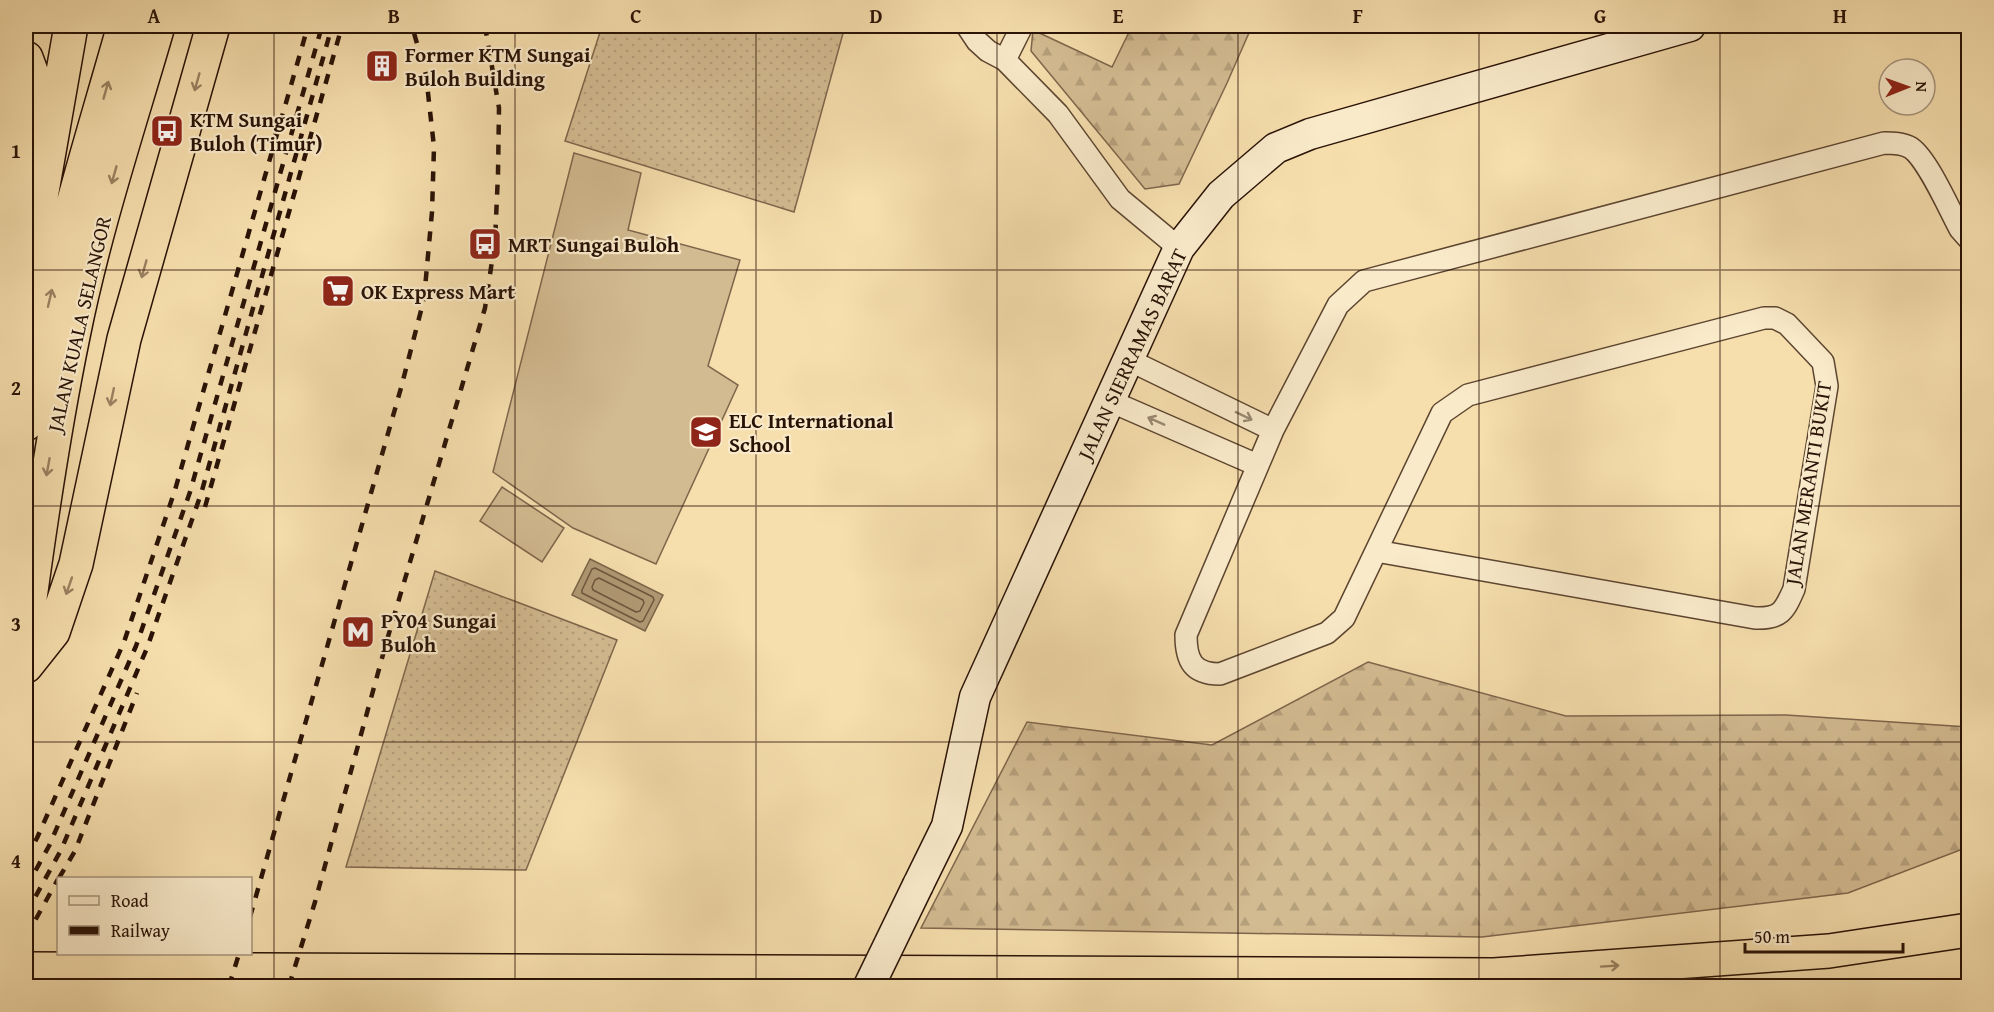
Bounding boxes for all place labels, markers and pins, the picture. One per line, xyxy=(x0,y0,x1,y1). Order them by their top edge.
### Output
place label: Former KTM Sungai Buloh Building xyxy=(405,39,591,94)
building icon: Former KTM Sungai Buloh Building xyxy=(364,48,400,84)
place label: KTM Sungai Buloh (Timur) xyxy=(190,104,322,159)
bus stop icon: KTM Sungai Buloh (Timur) xyxy=(149,113,185,149)
bus stop icon: MRT Sungai Buloh xyxy=(467,226,503,262)
place label: MRT Sungai Buloh xyxy=(508,229,680,260)
supermarket icon: OK Express Mart xyxy=(320,273,356,309)
place label: OK Express Mart xyxy=(361,276,515,307)
place label: ELC International School xyxy=(729,405,894,460)
school or university icon: ELC International School xyxy=(688,414,724,450)
place label: PY04 Sungai Buloh xyxy=(381,605,497,660)
metro station icon: PY04 Sungai Buloh xyxy=(340,614,376,650)

